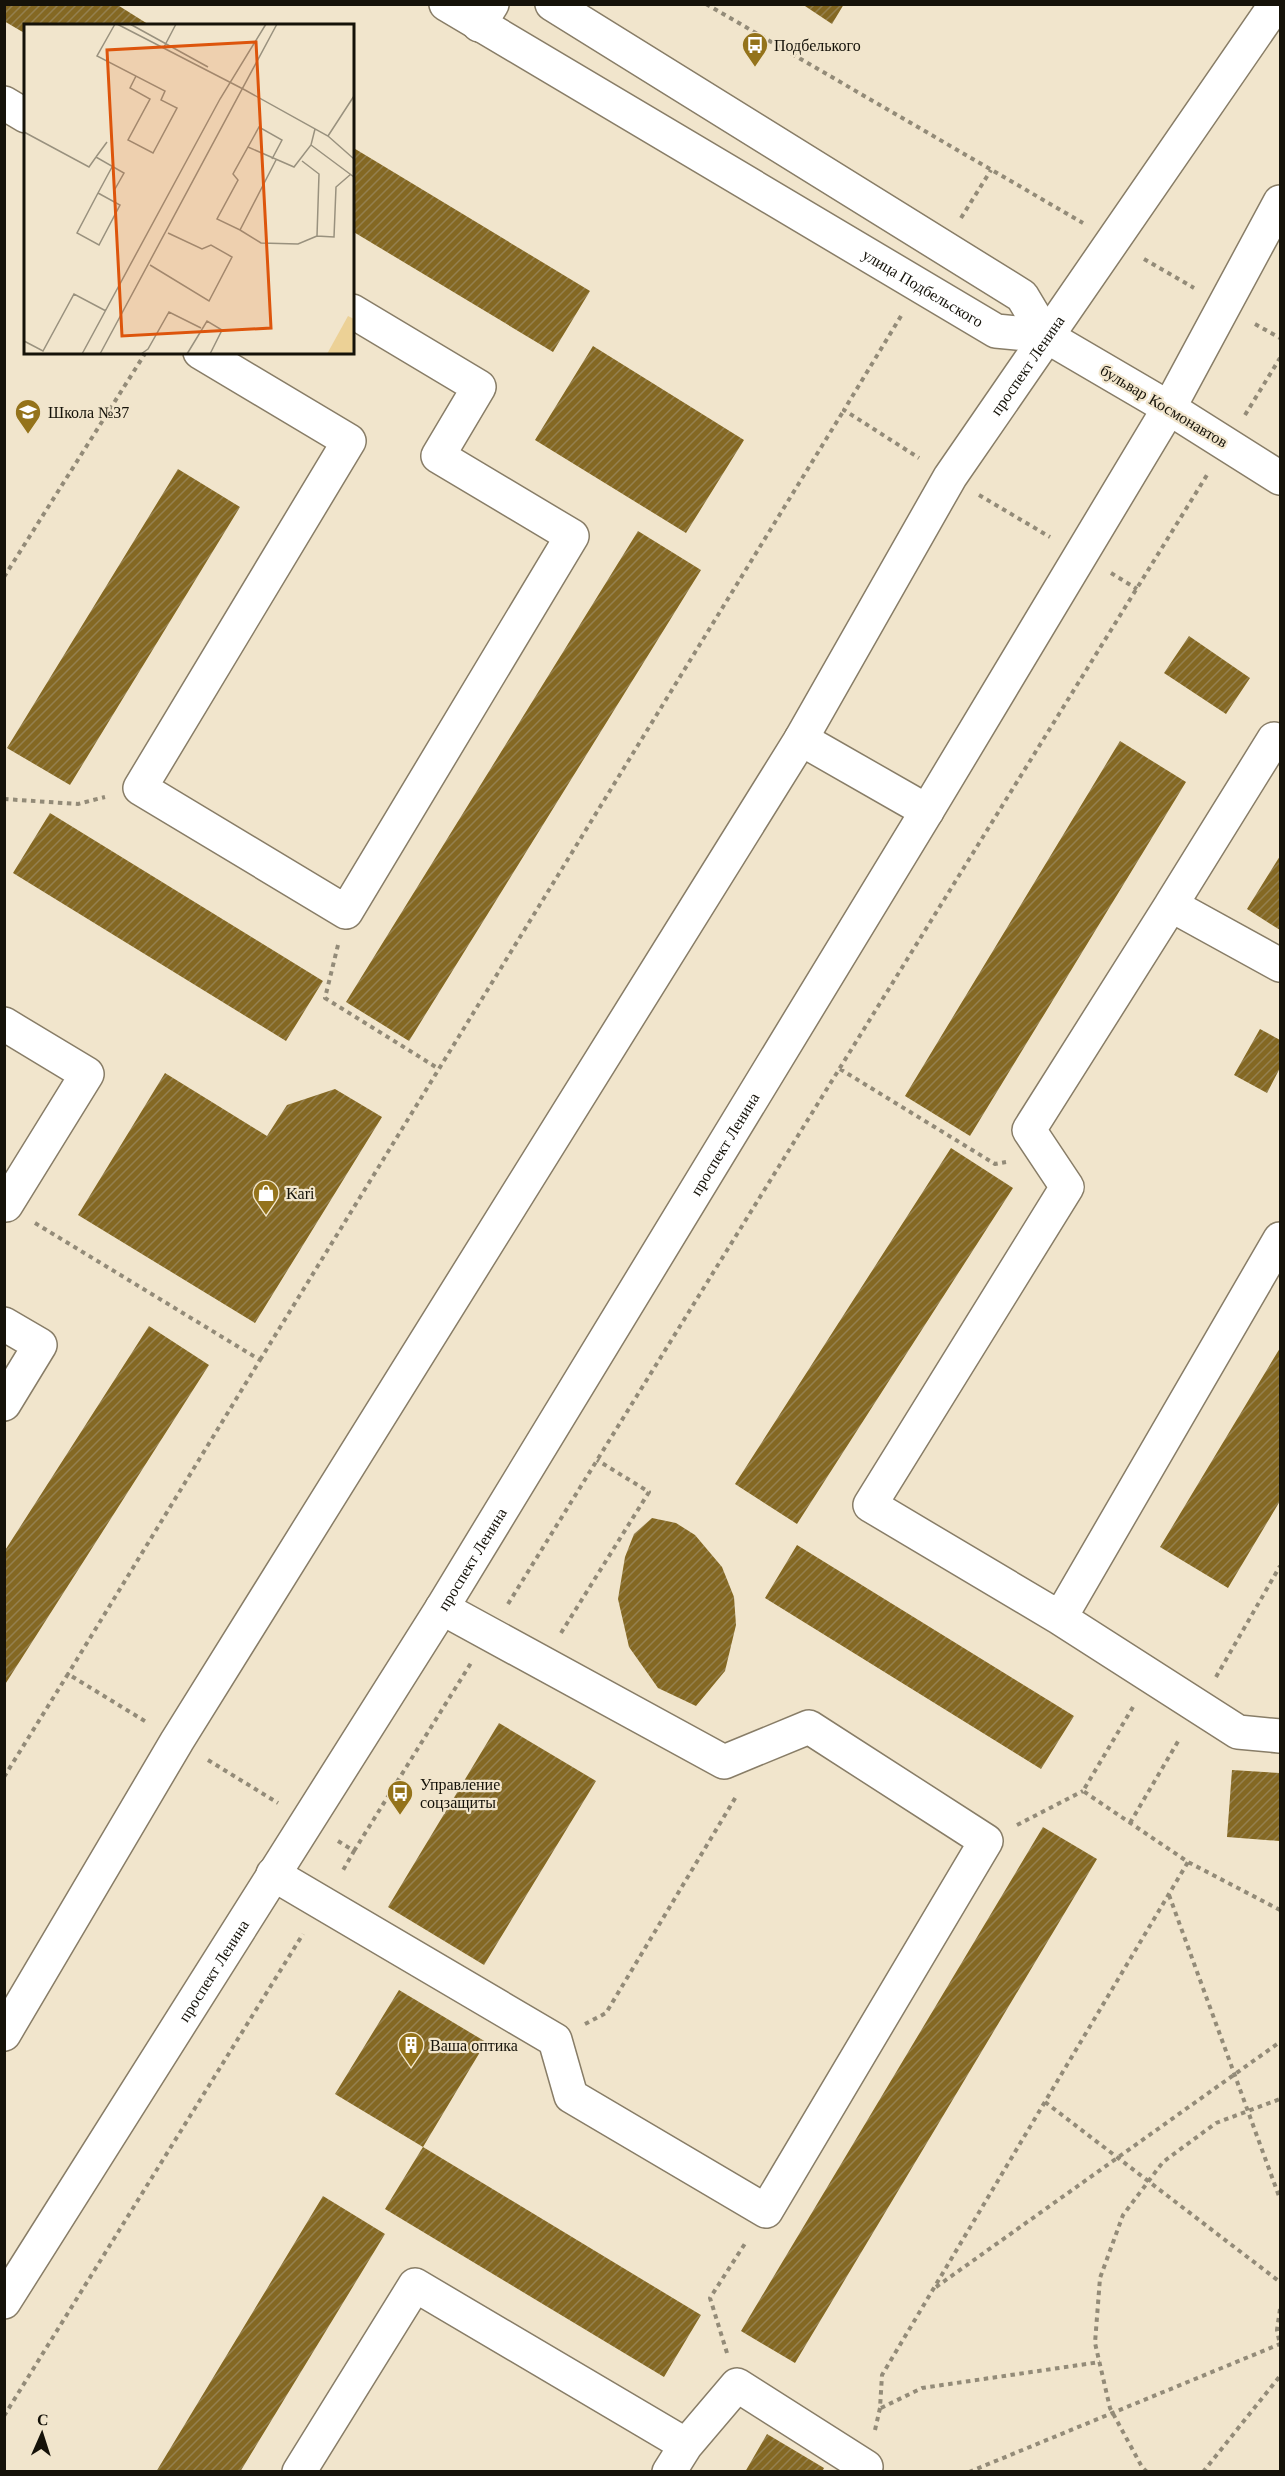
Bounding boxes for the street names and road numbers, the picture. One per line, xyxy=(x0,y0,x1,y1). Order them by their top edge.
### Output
street label: улица Подбельского xyxy=(859,245,986,330)
street label: проспект Ленина xyxy=(987,312,1067,418)
street label: бульвар Космонавтов xyxy=(1097,361,1231,452)
street label: проспект Ленина xyxy=(687,1089,762,1198)
street label: проспект Ленина xyxy=(434,1505,509,1613)
street label: проспект Ленина xyxy=(175,1917,252,2024)

